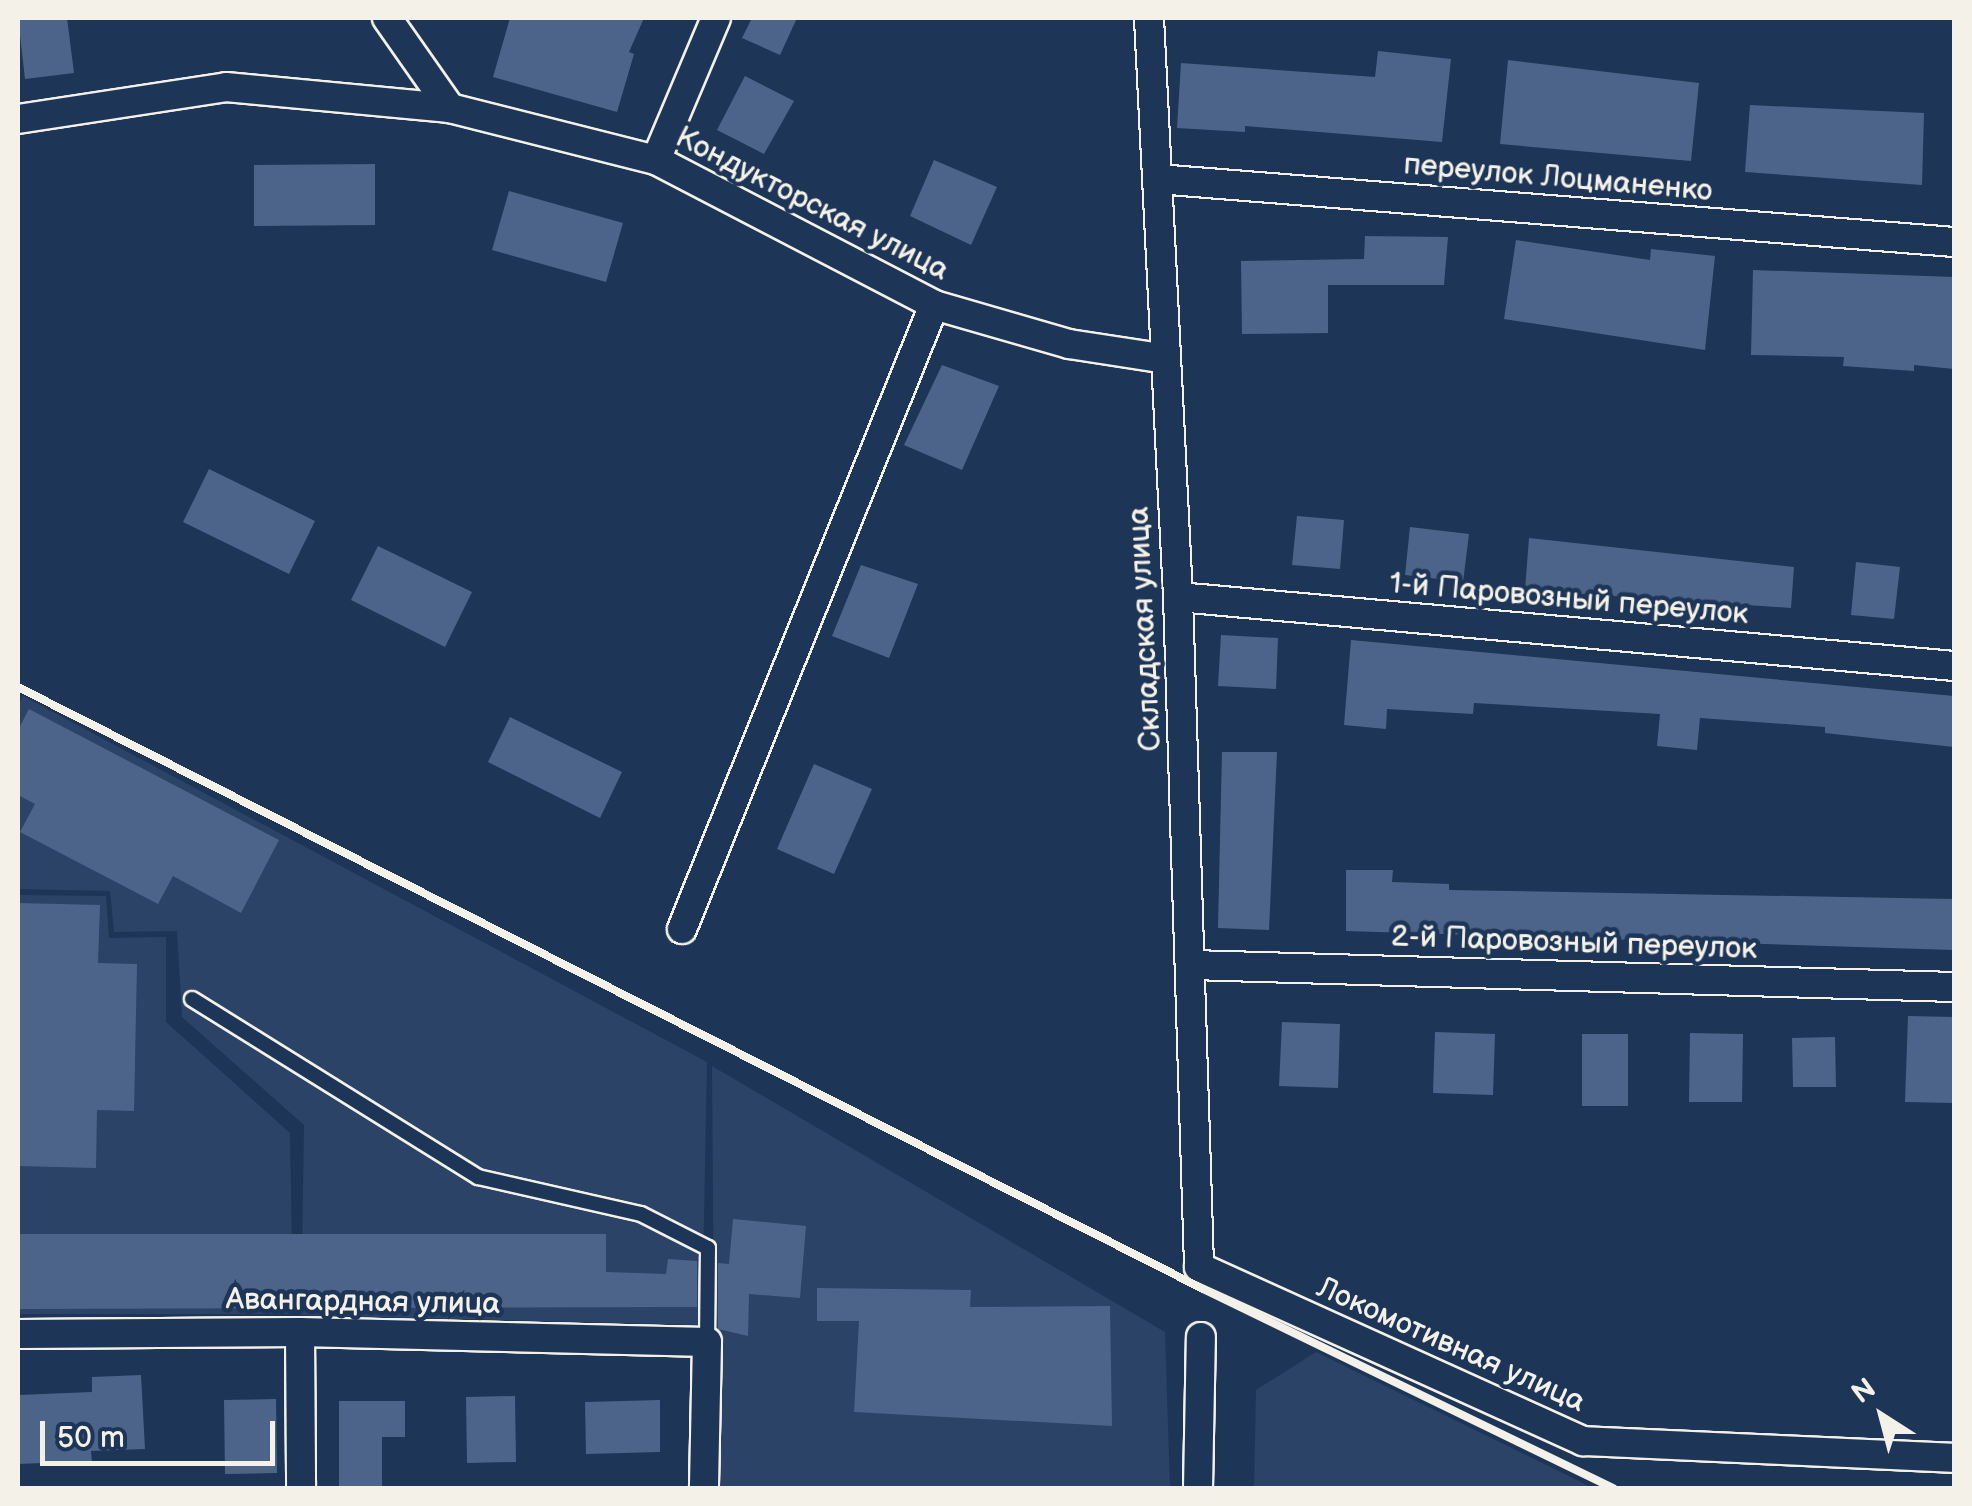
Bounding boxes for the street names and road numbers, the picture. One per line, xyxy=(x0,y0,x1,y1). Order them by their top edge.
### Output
street label: Кондукторская улица xyxy=(669,119,955,289)
street label: переулок Лоцманенко xyxy=(1402,147,1714,209)
street label: Складская улица xyxy=(1121,506,1169,752)
street label: 1-й Паровозный переулок xyxy=(1388,565,1750,633)
street label: 2-й Паровозный переулок xyxy=(1390,919,1758,967)
street label: Локомотивная улица xyxy=(1311,1270,1591,1420)
street label: Авангардная улица xyxy=(226,1282,500,1322)

